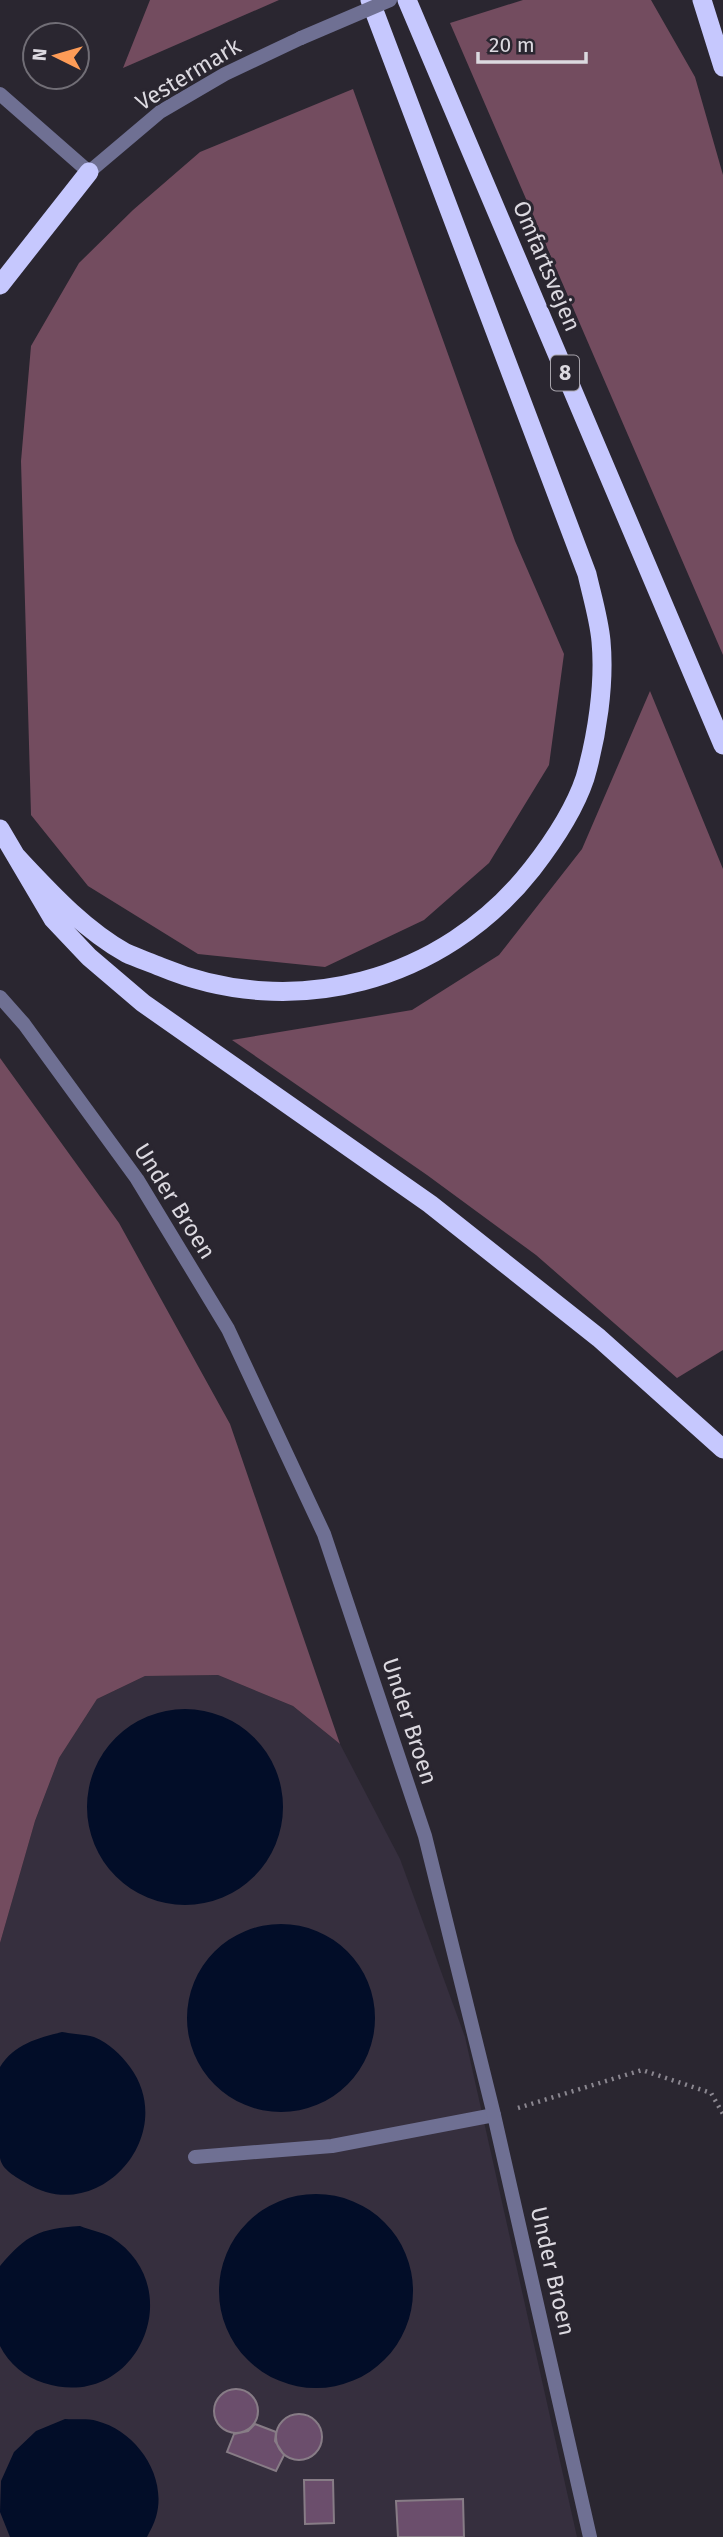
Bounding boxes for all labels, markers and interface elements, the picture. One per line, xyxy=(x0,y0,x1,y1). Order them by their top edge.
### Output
north arrow xyxy=(21,21,91,91)
scale bar xyxy=(478,21,586,65)
street label: Vestermark xyxy=(130,32,246,116)
text: 20 m xyxy=(489,32,535,58)
text: N xyxy=(28,47,52,62)
street label: Omfartsvejen xyxy=(507,197,587,335)
road number: 8 xyxy=(551,356,579,390)
street label: Under Broen xyxy=(128,1138,222,1264)
street label: Under Broen xyxy=(376,1654,444,1788)
street label: Under Broen xyxy=(525,2204,581,2338)

